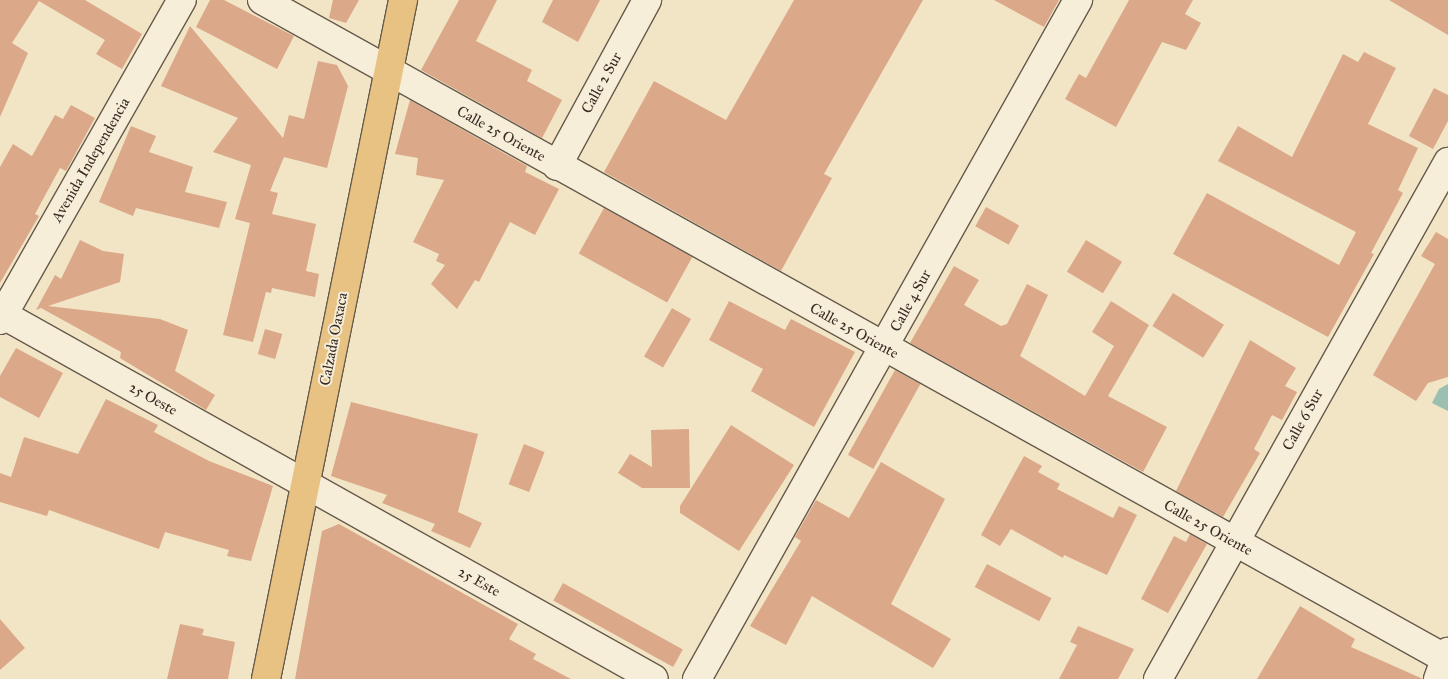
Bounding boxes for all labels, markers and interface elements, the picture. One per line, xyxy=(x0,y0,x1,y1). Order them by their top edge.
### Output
street label: Calle 2 Sur xyxy=(578,49,626,117)
street label: Avenida Independencia xyxy=(48,94,134,226)
street label: Calle 25 Oriente xyxy=(454,102,548,166)
street label: Calle 4 Sur xyxy=(887,267,935,335)
street label: Calzada Oaxaca xyxy=(316,291,352,387)
street label: Calle 25 Oriente xyxy=(807,299,901,363)
street label: 25 Oeste xyxy=(126,378,180,420)
street label: Calle 6 Sur xyxy=(1279,386,1327,454)
street label: Calle 25 Oriente xyxy=(1161,496,1255,560)
street label: 25 Este xyxy=(455,563,503,601)

